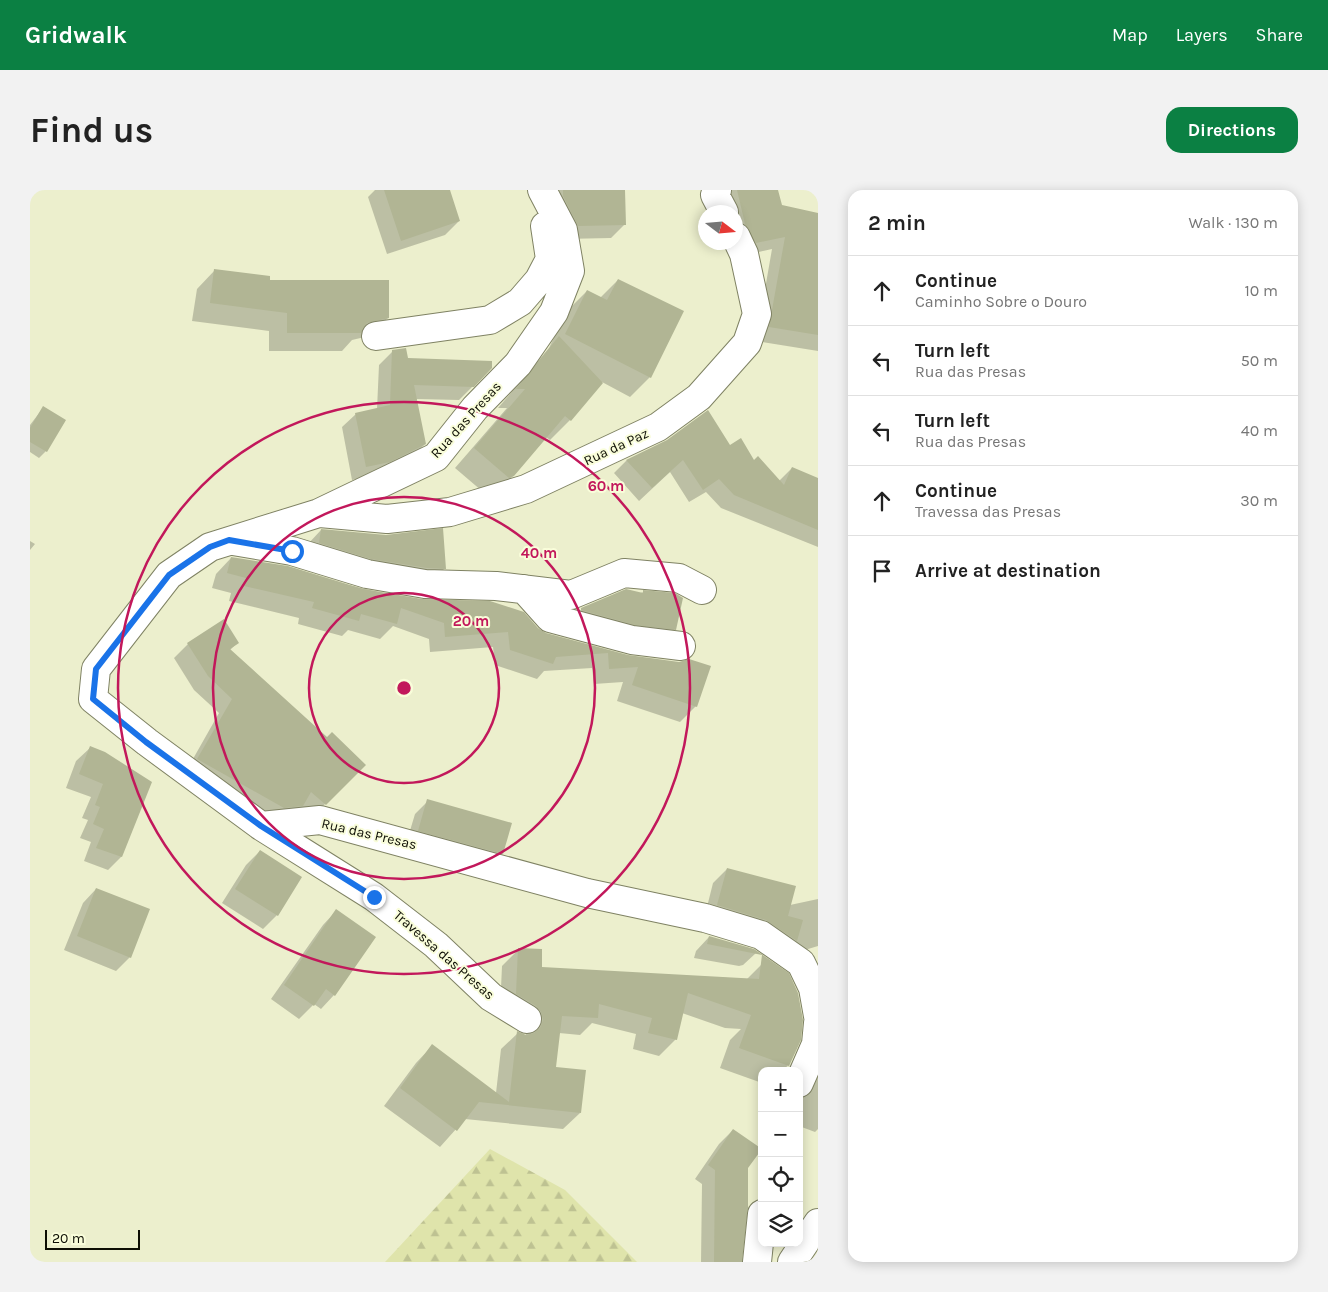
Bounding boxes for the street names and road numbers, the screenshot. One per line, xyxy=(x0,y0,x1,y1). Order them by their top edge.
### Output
street label: Rua das Presas xyxy=(427,378,505,462)
street label: Rua da Paz xyxy=(581,425,651,469)
street label: Rua das Presas xyxy=(320,815,418,853)
street label: Travessa das Presas xyxy=(390,907,498,1003)

